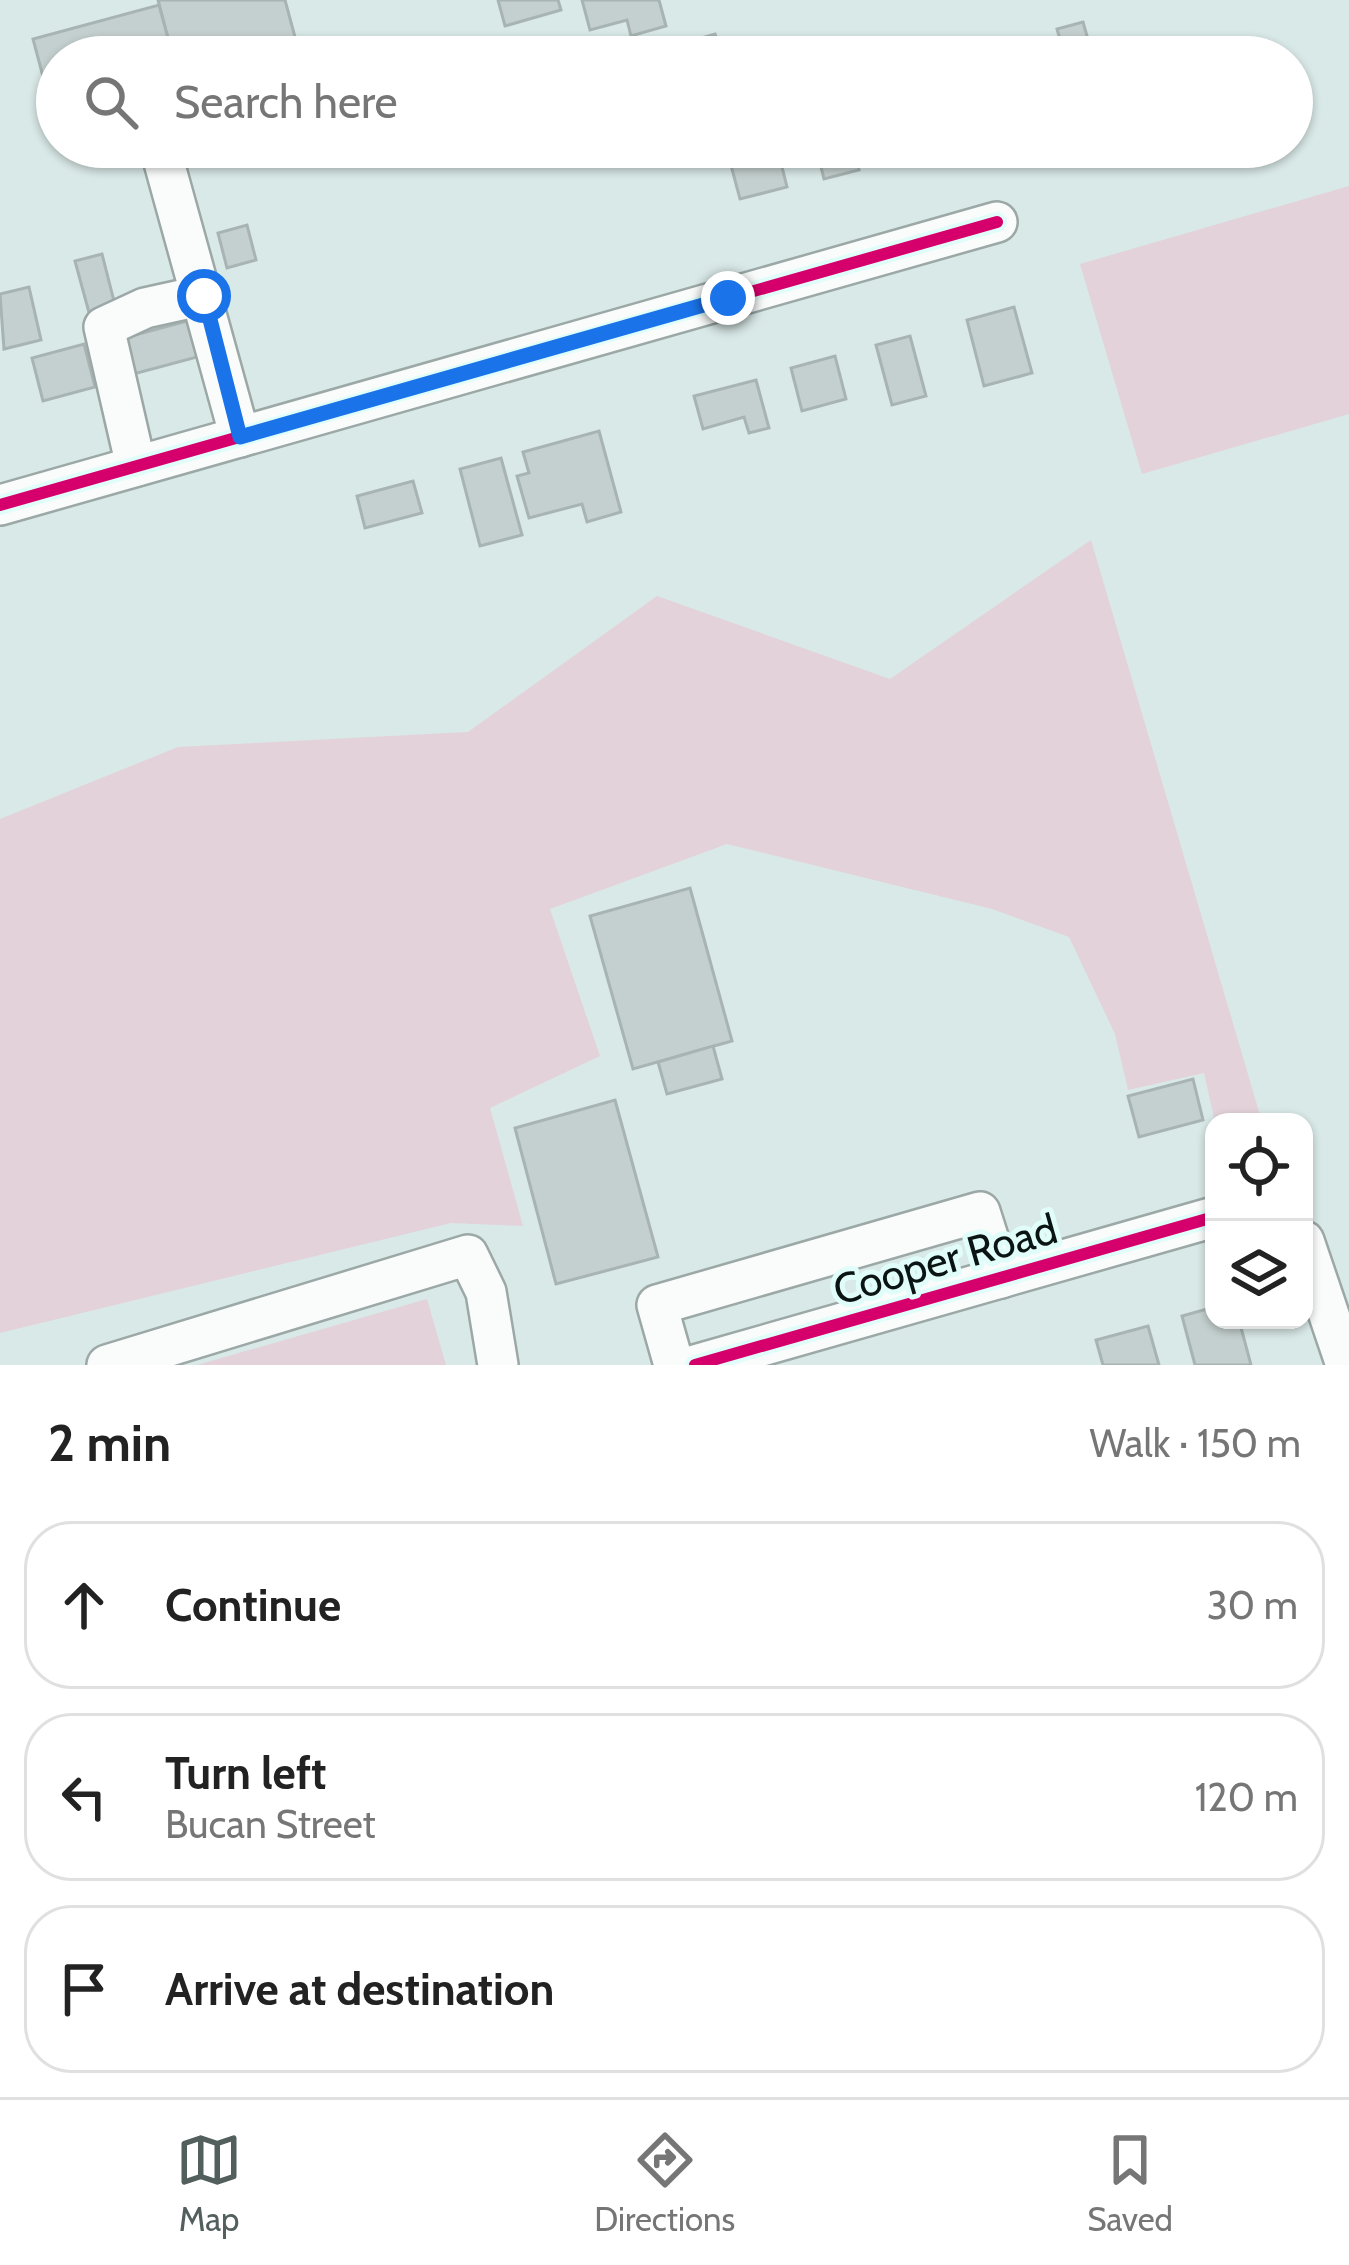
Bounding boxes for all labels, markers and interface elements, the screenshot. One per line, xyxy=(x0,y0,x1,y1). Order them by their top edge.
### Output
search box xyxy=(36,36,1313,168)
icon: search xyxy=(78,69,144,135)
text: Search here xyxy=(174,75,398,129)
route start xyxy=(177,269,231,323)
route end xyxy=(701,271,755,325)
map controls xyxy=(1205,1113,1313,1329)
button: locate xyxy=(1205,1113,1313,1221)
street label: Cooper Road xyxy=(827,1202,1063,1316)
button: layers xyxy=(1205,1221,1313,1329)
text: 2 min xyxy=(48,1412,171,1474)
text: Walk · 150 m xyxy=(1089,1419,1301,1467)
icon: ahead xyxy=(51,1572,117,1638)
text: Continue xyxy=(165,1578,341,1632)
text: 30 m xyxy=(1207,1581,1298,1629)
text: Turn left xyxy=(165,1746,327,1800)
icon: left xyxy=(51,1764,117,1830)
text: 120 m xyxy=(1195,1773,1298,1821)
text: Bucan Street xyxy=(165,1800,376,1848)
icon: arrive xyxy=(51,1956,117,2022)
text: Arrive at destination xyxy=(165,1962,554,2016)
tab: Map xyxy=(176,2127,242,2239)
tab: Directions xyxy=(594,2127,735,2239)
tab: Saved xyxy=(1087,2127,1173,2239)

